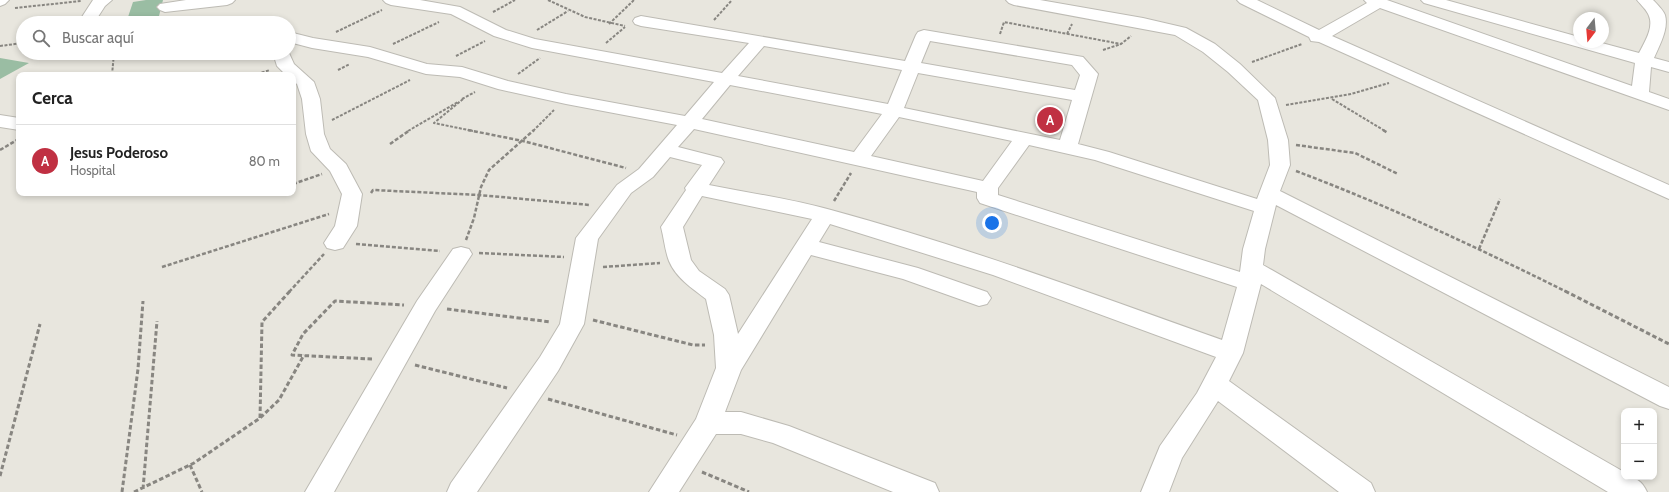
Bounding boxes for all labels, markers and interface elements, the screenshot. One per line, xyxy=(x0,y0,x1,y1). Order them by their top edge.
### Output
north arrow xyxy=(1573,12,1609,48)
search box xyxy=(16,16,296,60)
icon: search xyxy=(30,27,52,49)
text: Buscar aquí xyxy=(62,29,134,47)
text: Cerca xyxy=(32,88,73,108)
pin: A xyxy=(1037,105,1063,135)
text: Jesus Poderoso xyxy=(70,144,168,162)
text: A xyxy=(41,153,49,169)
text: 80 m xyxy=(249,153,280,169)
text: Hospital xyxy=(70,162,115,178)
your location xyxy=(982,213,1002,233)
map controls xyxy=(1621,408,1657,480)
button: + xyxy=(1621,408,1657,444)
button: − xyxy=(1621,444,1657,480)

